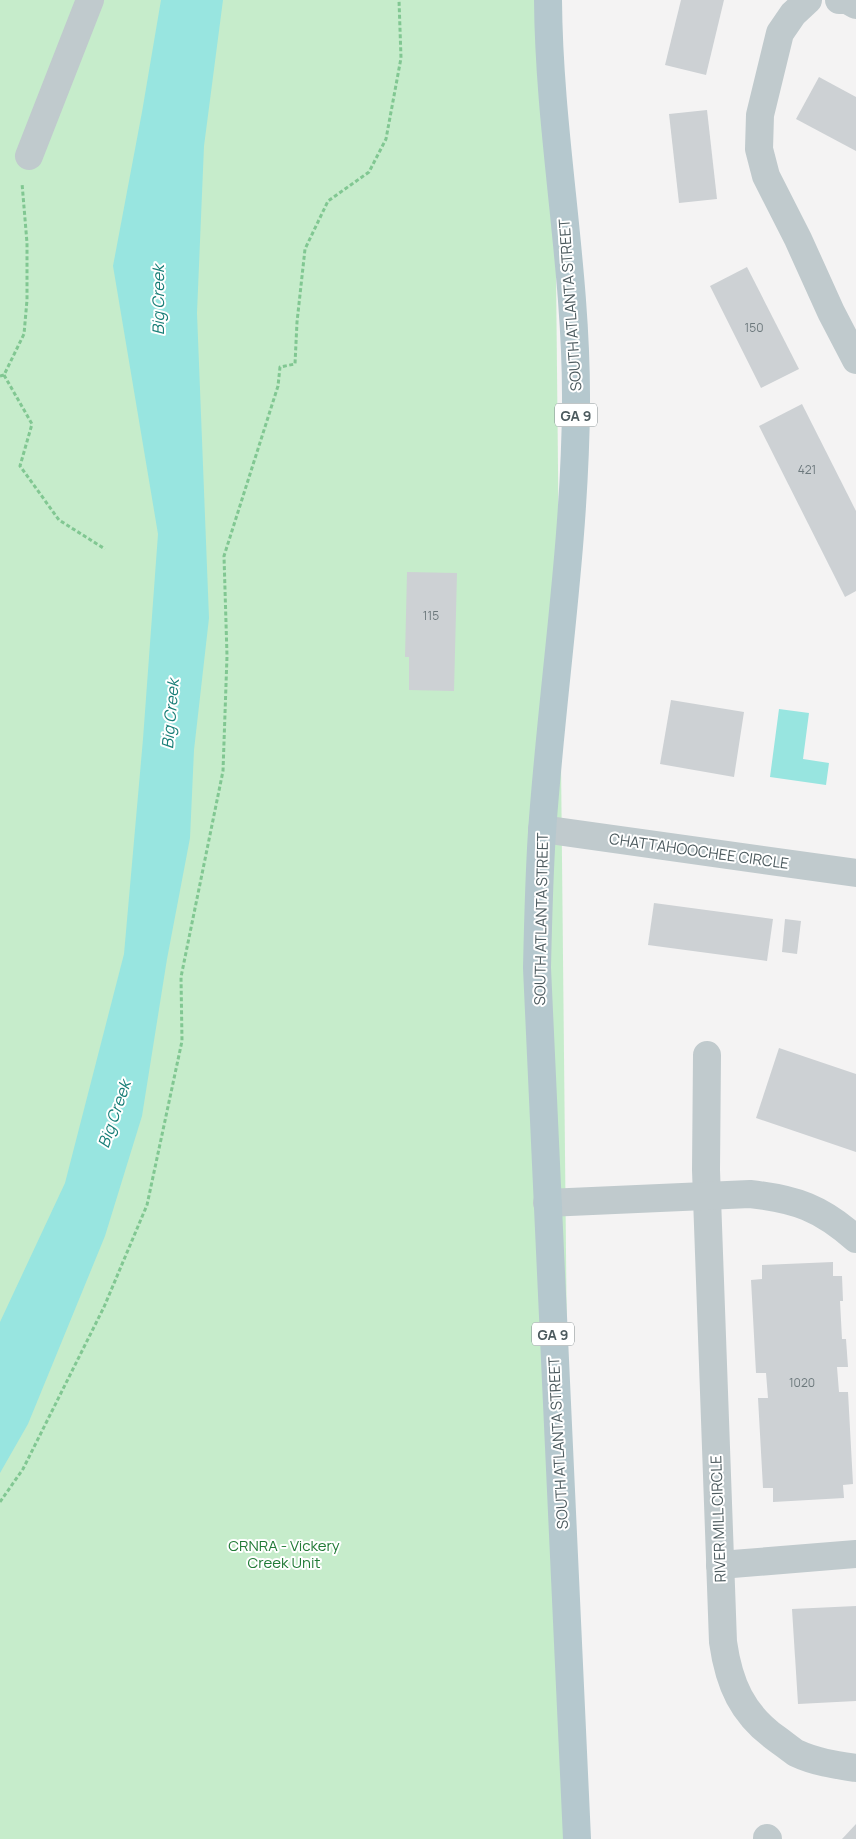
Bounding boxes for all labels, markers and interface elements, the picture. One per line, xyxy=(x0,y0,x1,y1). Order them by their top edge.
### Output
street label: SOUTH ATLANTA STREET xyxy=(553,218,586,392)
water label: Big Creek xyxy=(147,263,169,335)
house number: 150 xyxy=(745,319,763,336)
road number: GA 9 xyxy=(555,404,597,426)
house number: 421 xyxy=(798,461,816,478)
house number: 115 xyxy=(423,607,439,624)
water label: Big Creek xyxy=(156,676,184,750)
street label: CHATTAHOOCHEE CIRCLE xyxy=(608,828,790,874)
street label: SOUTH ATLANTA STREET xyxy=(529,832,553,1006)
water label: Big Creek xyxy=(92,1075,136,1151)
road number: GA 9 xyxy=(532,1322,574,1346)
street label: SOUTH ATLANTA STREET xyxy=(543,1356,573,1530)
house number: 1020 xyxy=(789,1374,815,1391)
street label: RIVER MILL CIRCLE xyxy=(705,1455,731,1583)
park label: CRNRA - Vickery Creek Unit xyxy=(228,1535,340,1573)

